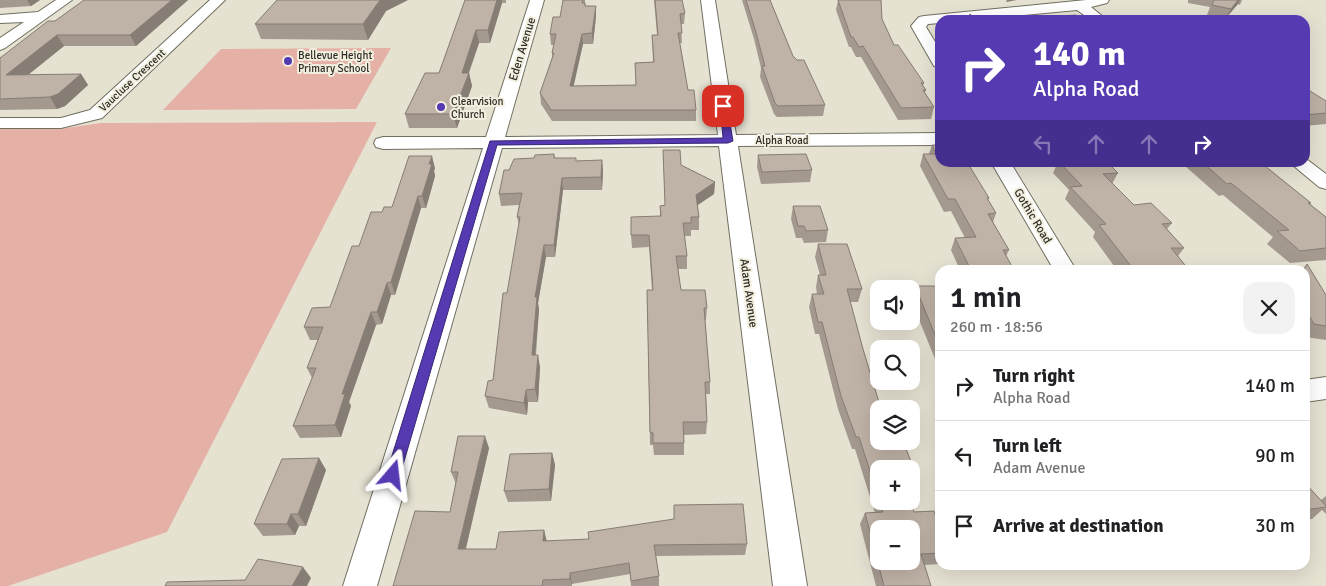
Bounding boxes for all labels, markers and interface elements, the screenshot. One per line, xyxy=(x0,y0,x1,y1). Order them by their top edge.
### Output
street label: Eden Avenue xyxy=(506,16,539,83)
text: 140 m xyxy=(1033,32,1126,75)
icon: right xyxy=(950,35,1015,100)
street label: Vaucluse Crescent xyxy=(97,46,168,114)
place label: Bellevue Height Primary School xyxy=(298,49,372,75)
marker: Bellevue Height Primary School xyxy=(282,55,294,67)
text: Alpha Road xyxy=(1033,75,1139,102)
pin xyxy=(702,85,744,127)
icon: arrive xyxy=(709,92,737,120)
place label: Clearvision Church xyxy=(451,95,504,121)
marker: Clearvision Church xyxy=(435,101,447,113)
icon: left xyxy=(1029,130,1057,158)
icon: ahead xyxy=(1082,130,1110,158)
icon: ahead xyxy=(1135,130,1163,158)
icon: right xyxy=(1188,130,1216,158)
street label: Alpha Road xyxy=(755,134,809,147)
street label: Gothic Road xyxy=(1010,186,1055,247)
street label: Adam Avenue xyxy=(736,258,761,329)
text: 1 min xyxy=(950,279,1022,316)
map controls xyxy=(870,280,920,570)
button: sound xyxy=(870,280,920,330)
button: close xyxy=(1243,282,1295,334)
text: 260 m · 18:56 xyxy=(950,317,1043,337)
button: search xyxy=(870,340,920,390)
text: Turn right xyxy=(993,364,1075,388)
icon: right xyxy=(950,372,978,400)
text: 140 m xyxy=(1245,374,1295,398)
text: Alpha Road xyxy=(993,388,1070,408)
button: layers xyxy=(870,400,920,450)
text: Turn left xyxy=(993,434,1062,458)
icon: left xyxy=(950,442,978,470)
text: 90 m xyxy=(1255,444,1295,468)
position arrow xyxy=(366,448,418,500)
text: Adam Avenue xyxy=(993,458,1086,478)
button: + xyxy=(870,460,920,510)
icon: arrive xyxy=(950,512,978,540)
text: Arrive at destination xyxy=(993,514,1164,538)
text: 30 m xyxy=(1255,514,1295,538)
button: − xyxy=(870,520,920,570)

